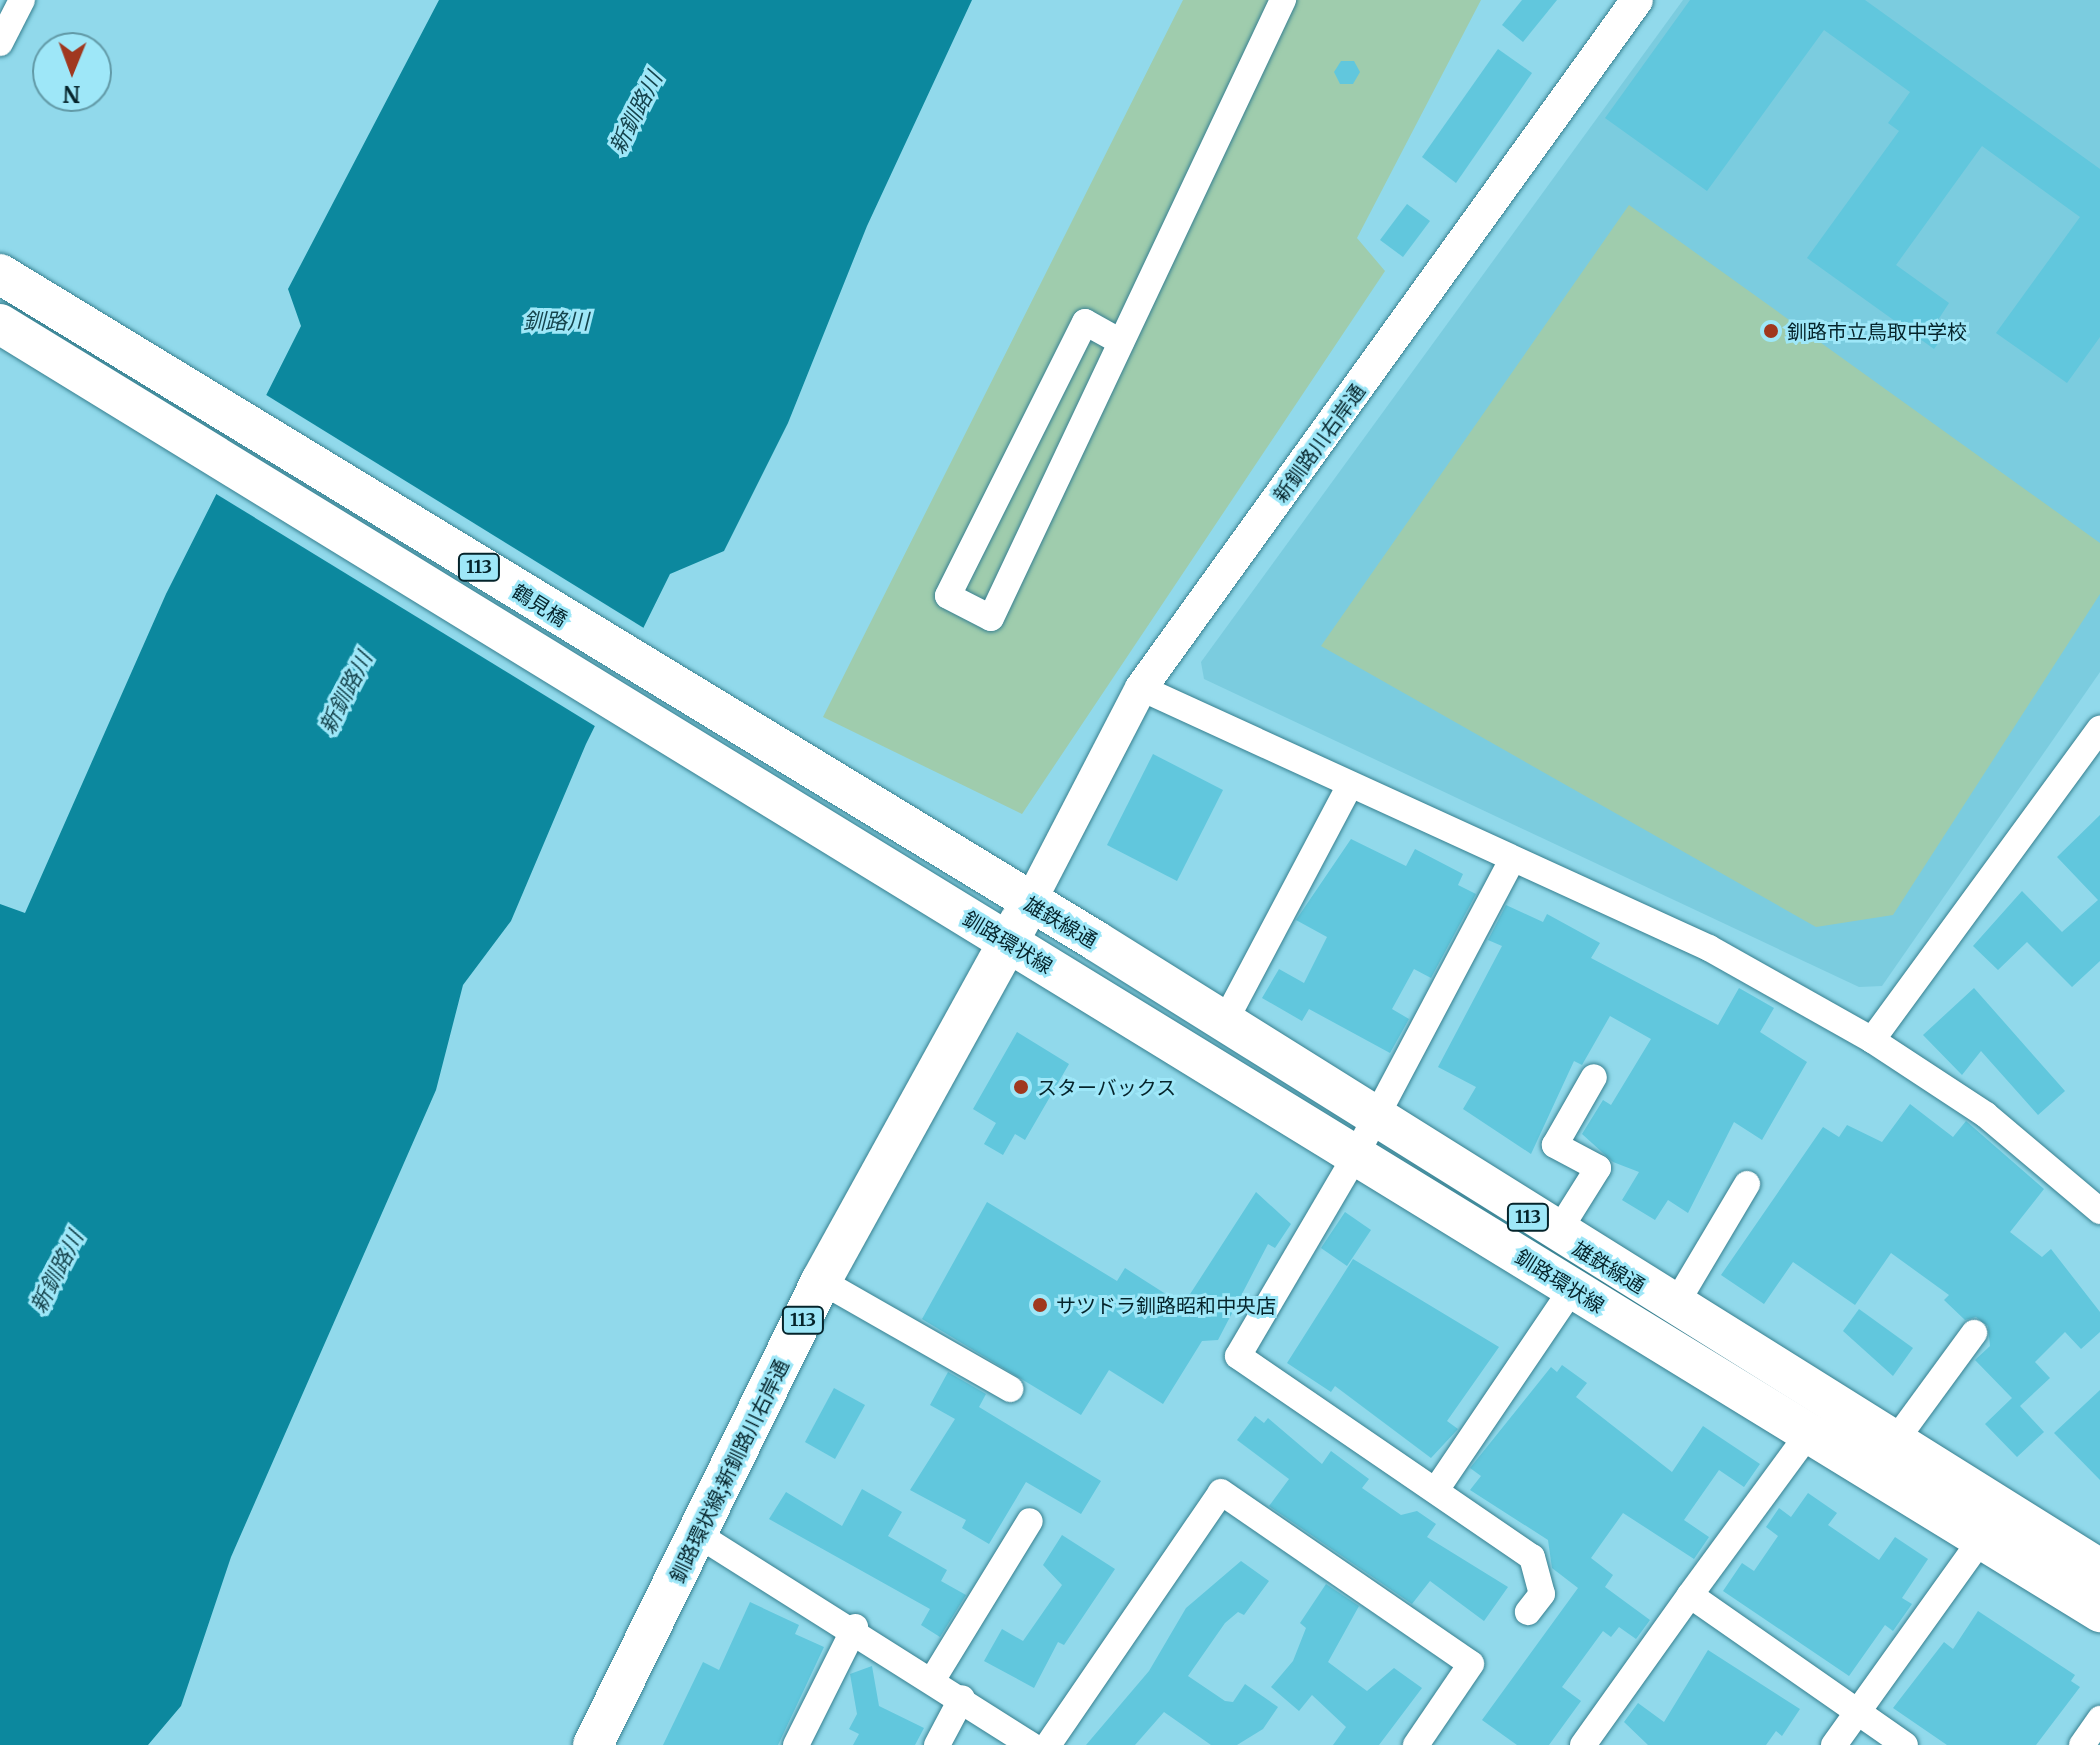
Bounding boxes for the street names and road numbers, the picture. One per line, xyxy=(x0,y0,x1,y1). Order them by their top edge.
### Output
street label: 新釧路川右岸通 xyxy=(1268,379,1370,507)
road number: 113 xyxy=(457,553,501,581)
street label: 鶴見橋 xyxy=(508,579,572,631)
street label: 雄鉄線通 xyxy=(1020,892,1102,952)
street label: 釧路環状線 xyxy=(959,906,1057,978)
road number: 113 xyxy=(1506,1203,1550,1231)
street label: 雄鉄線通 xyxy=(1569,1236,1649,1298)
street label: 釧路環状線 xyxy=(1511,1244,1609,1318)
road number: 113 xyxy=(781,1306,825,1334)
street label: 釧路環状線;新釧路川右岸通 xyxy=(664,1356,794,1586)

